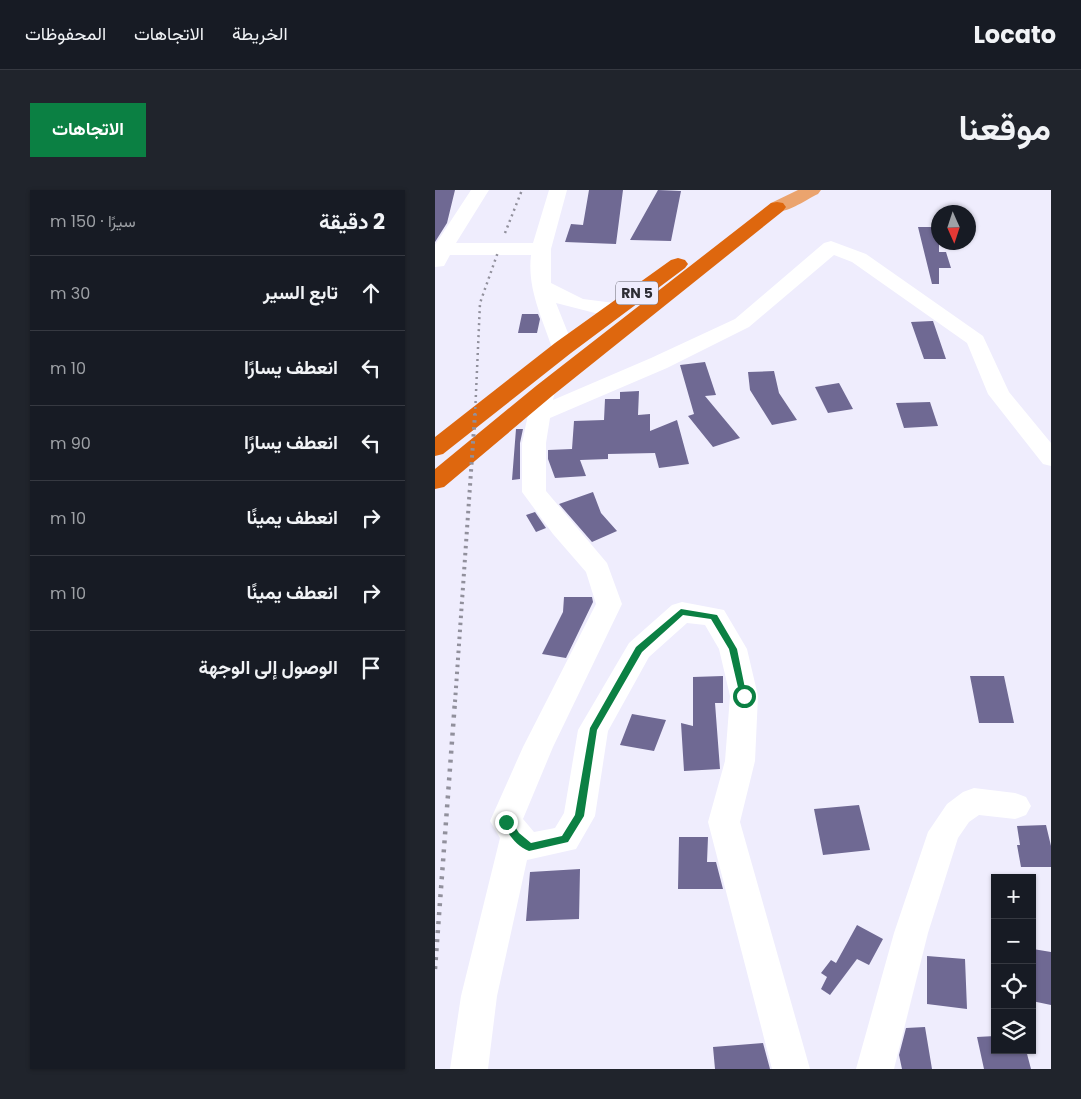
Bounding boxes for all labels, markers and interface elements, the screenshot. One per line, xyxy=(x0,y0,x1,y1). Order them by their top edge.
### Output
text: Locato xyxy=(973,18,1056,51)
text: المحفوظات xyxy=(25,21,106,46)
text: الاتجاهات xyxy=(134,21,204,46)
text: الخريطة xyxy=(232,21,288,46)
button: الاتجاهات xyxy=(30,103,146,157)
text: موقعنا xyxy=(958,103,1051,152)
north arrow xyxy=(931,205,976,250)
text: 2 دقيقة xyxy=(319,207,385,236)
text: سيرًا · 150 m xyxy=(50,210,136,233)
text: تابع السير xyxy=(263,279,338,306)
icon: ahead xyxy=(357,279,385,307)
text: 30 m xyxy=(50,282,90,305)
road number: RN 5 xyxy=(616,282,658,305)
text: انعطف يسارًا xyxy=(244,354,338,381)
icon: left xyxy=(357,354,385,382)
text: 10 m xyxy=(50,357,86,380)
text: انعطف يسارًا xyxy=(244,429,338,456)
icon: left xyxy=(357,429,385,457)
text: 90 m xyxy=(50,432,91,455)
text: انعطف يمينًا xyxy=(246,504,338,531)
icon: right xyxy=(357,504,385,532)
text: 10 m xyxy=(50,507,86,530)
text: انعطف يمينًا xyxy=(246,579,338,606)
icon: right xyxy=(357,579,385,607)
text: 10 m xyxy=(50,582,86,605)
text: الوصول إلى الوجهة xyxy=(199,654,338,681)
icon: arrive xyxy=(357,654,385,682)
route start xyxy=(733,685,756,708)
route end xyxy=(495,811,518,834)
map controls xyxy=(991,874,1036,1054)
button: + xyxy=(991,874,1036,919)
button: − xyxy=(991,919,1036,964)
button: locate xyxy=(991,964,1036,1009)
button: layers xyxy=(991,1009,1036,1054)

